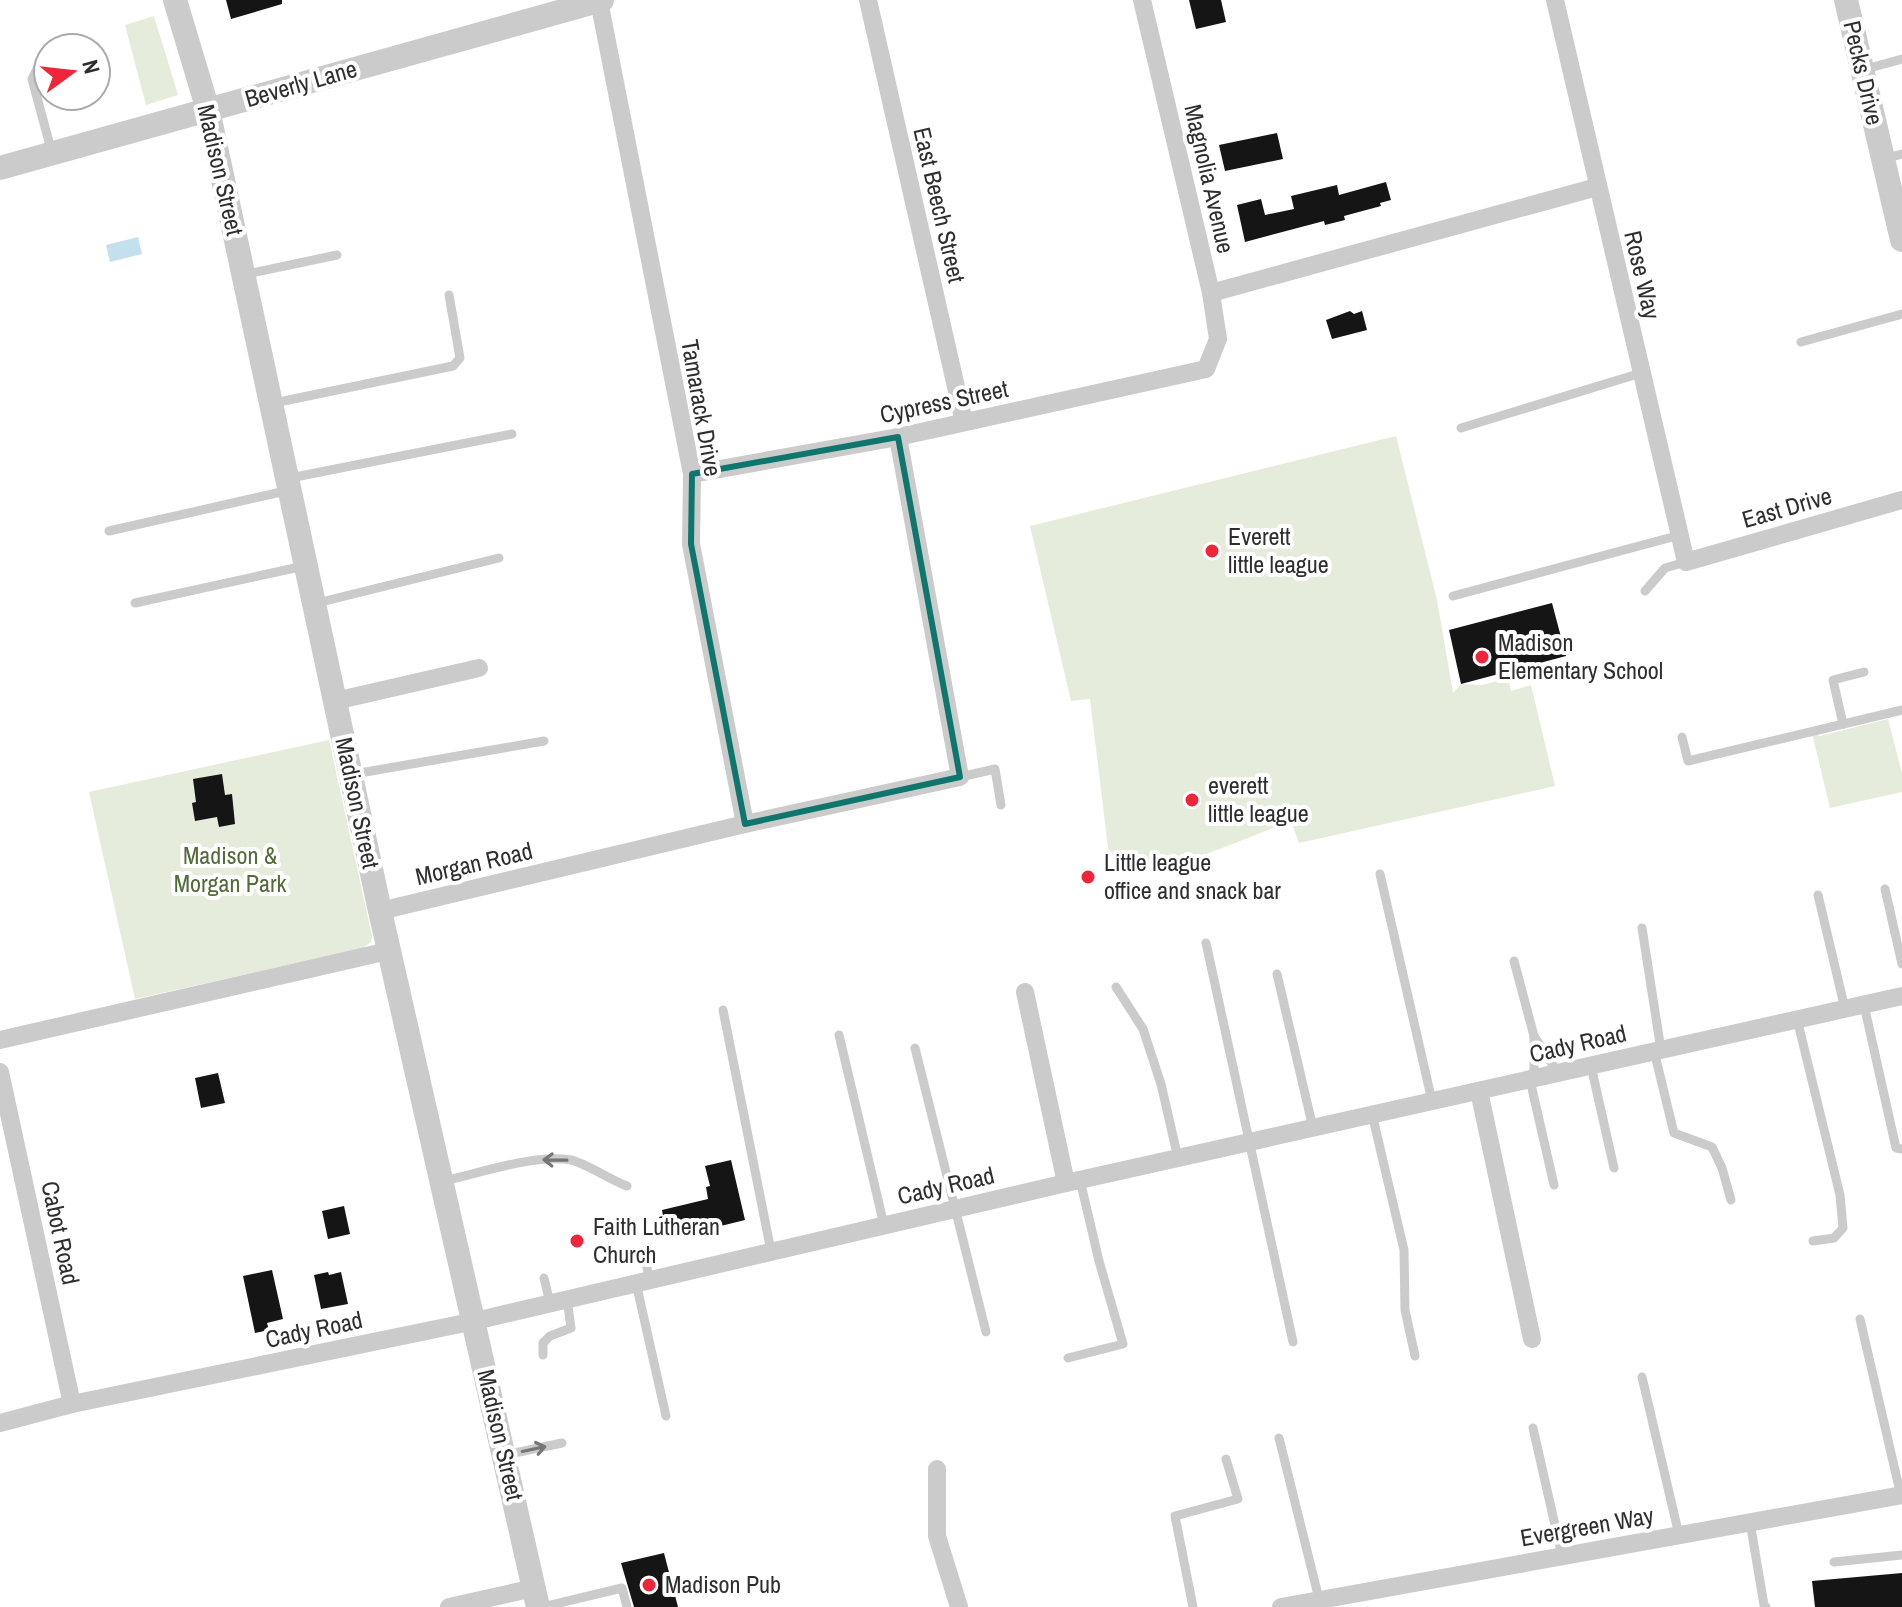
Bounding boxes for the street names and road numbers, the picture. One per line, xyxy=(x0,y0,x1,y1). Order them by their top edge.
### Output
street label: Pecks Drive xyxy=(1836,17,1891,128)
street label: Beverly Lane xyxy=(241,52,360,114)
street label: Madison Street xyxy=(190,101,252,239)
street label: Magnolia Avenue xyxy=(1177,101,1243,256)
street label: East Beech Street xyxy=(907,124,974,286)
street label: Rose Way xyxy=(1617,227,1669,322)
street label: Tamarack Drive xyxy=(674,337,730,479)
street label: Cypress Street xyxy=(877,372,1011,430)
street label: East Drive xyxy=(1738,479,1835,535)
street label: Madison Street xyxy=(328,734,388,872)
street label: Morgan Road xyxy=(412,834,535,892)
street label: Cady Road xyxy=(1526,1016,1629,1070)
street label: Cady Road xyxy=(894,1158,997,1212)
street label: Cabot Road xyxy=(34,1178,88,1287)
street label: Cady Road xyxy=(262,1303,365,1355)
street label: Madison Street xyxy=(470,1366,532,1504)
street label: Evergreen Way xyxy=(1518,1499,1656,1553)

